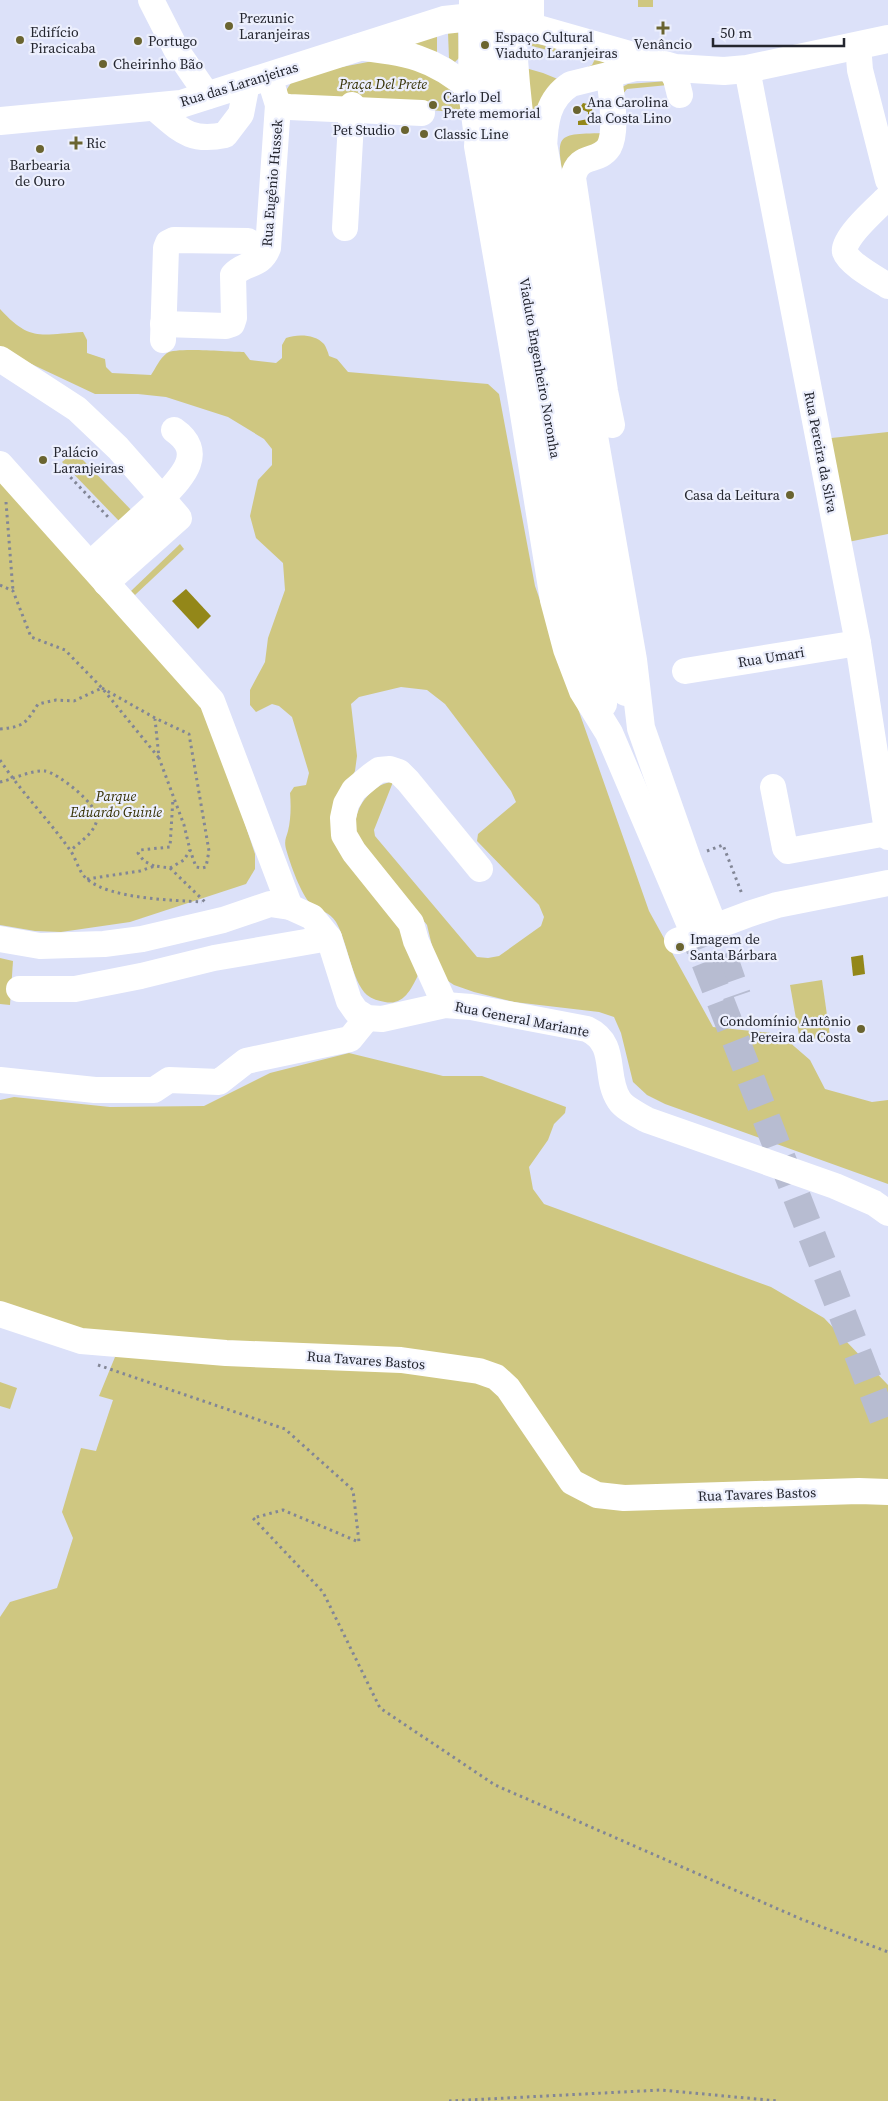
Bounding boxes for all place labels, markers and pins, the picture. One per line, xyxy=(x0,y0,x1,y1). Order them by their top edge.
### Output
place label: Prezunic Laranjeiras xyxy=(239,8,310,44)
marker: Prezunic Laranjeiras xyxy=(223,20,235,32)
place label: Edifício Piracicaba xyxy=(30,22,96,58)
marker: Venâncio xyxy=(657,22,669,34)
place label: Espaço Cultural Viaduto Laranjeiras xyxy=(495,27,618,63)
place label: Portugo xyxy=(148,31,198,51)
marker: Edifício Piracicaba xyxy=(14,34,26,46)
place label: Venâncio xyxy=(634,34,692,54)
marker: Portugo xyxy=(132,35,144,47)
marker: Espaço Cultural Viaduto Laranjeiras xyxy=(479,39,491,51)
place label: Cheirinho Bão xyxy=(113,54,203,74)
marker: Cheirinho Bão xyxy=(97,58,109,70)
place label: Carlo Del Prete memorial xyxy=(443,87,540,123)
place label: Ana Carolina da Costa Lino xyxy=(587,92,672,128)
marker: Carlo Del Prete memorial xyxy=(427,99,439,111)
marker: Ana Carolina da Costa Lino xyxy=(571,104,583,116)
place label: Pet Studio xyxy=(333,120,395,140)
marker: Pet Studio xyxy=(399,124,411,136)
place label: Classic Line xyxy=(434,124,509,144)
marker: Classic Line xyxy=(418,128,430,140)
place label: Ric xyxy=(86,133,106,153)
marker: Ric xyxy=(70,137,82,149)
marker: Barbearia de Ouro xyxy=(34,143,46,155)
place label: Barbearia de Ouro xyxy=(10,155,71,191)
place label: Palácio Laranjeiras xyxy=(53,442,124,478)
marker: Palácio Laranjeiras xyxy=(37,454,49,466)
place label: Casa da Leitura xyxy=(684,485,781,505)
marker: Casa da Leitura xyxy=(784,489,796,501)
place label: Imagem de Santa Bárbara xyxy=(690,929,778,965)
marker: Imagem de Santa Bárbara xyxy=(674,941,686,953)
place label: Condomínio Antônio Pereira da Costa xyxy=(720,1011,852,1047)
marker: Condomínio Antônio Pereira da Costa xyxy=(855,1023,867,1035)

